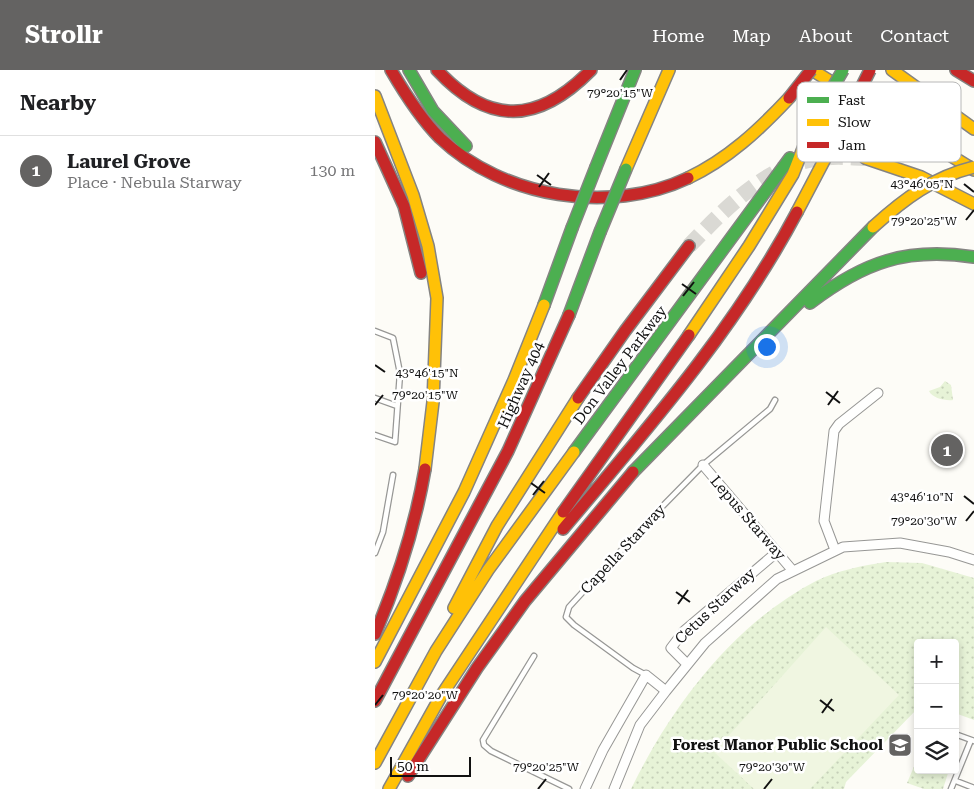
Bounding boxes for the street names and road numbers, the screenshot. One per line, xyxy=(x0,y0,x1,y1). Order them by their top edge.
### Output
street label: Don Valley Parkway xyxy=(570,302,671,428)
street label: Highway 404 xyxy=(494,338,548,431)
street label: Lepus Starway xyxy=(706,472,790,564)
street label: Capella Starway xyxy=(577,500,669,598)
street label: Cetus Starway xyxy=(671,564,759,648)

